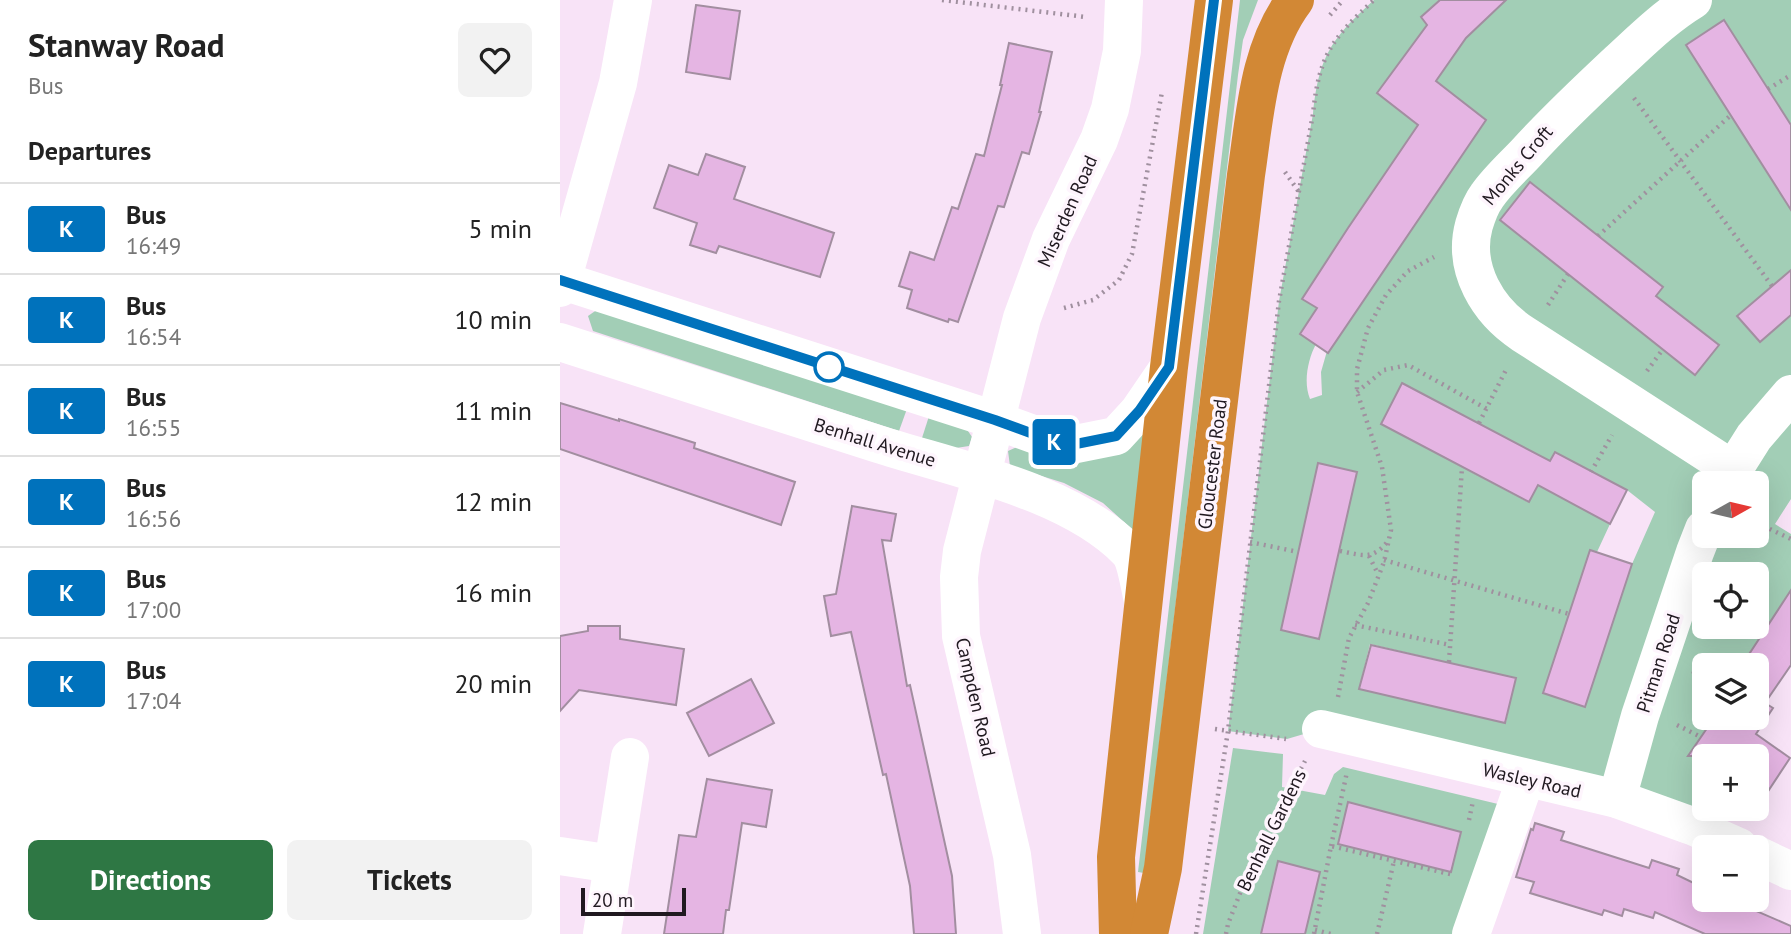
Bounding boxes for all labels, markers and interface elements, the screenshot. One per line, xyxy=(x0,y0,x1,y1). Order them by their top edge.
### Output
text: Stanway Road xyxy=(28,23,225,66)
button: heart xyxy=(458,23,532,97)
text: Bus xyxy=(28,71,64,100)
street label: Monks Croft xyxy=(1477,120,1558,210)
text: Departures xyxy=(28,134,151,167)
street label: Miserden Road xyxy=(1032,151,1102,271)
text: Bus xyxy=(126,198,166,231)
text: 5 min xyxy=(469,212,532,245)
text: K xyxy=(59,213,74,244)
text: 16:49 xyxy=(126,231,181,260)
text: Bus xyxy=(126,289,166,322)
text: 10 min xyxy=(454,303,532,336)
text: K xyxy=(59,304,74,335)
text: 16:54 xyxy=(126,322,181,351)
unlabelled marker xyxy=(814,352,844,382)
text: Bus xyxy=(126,380,166,413)
text: 11 min xyxy=(454,394,532,427)
text: K xyxy=(59,395,74,426)
street label: Gloucester Road xyxy=(1192,398,1232,530)
street label: Benhall Avenue xyxy=(811,412,939,472)
text: 16:55 xyxy=(126,413,181,442)
line badge: K xyxy=(1031,419,1077,465)
text: K xyxy=(1047,426,1061,457)
text: Bus xyxy=(126,471,166,504)
north arrow xyxy=(1692,471,1769,548)
map controls xyxy=(1692,471,1769,912)
text: 12 min xyxy=(454,485,532,518)
text: K xyxy=(59,486,74,517)
text: 16:56 xyxy=(126,504,181,533)
text: Bus xyxy=(126,562,166,595)
button: locate xyxy=(1692,562,1769,639)
text: 16 min xyxy=(454,576,532,609)
text: K xyxy=(59,577,74,608)
text: 17:00 xyxy=(126,595,181,624)
street label: Pitman Road xyxy=(1631,610,1685,716)
street label: Campden Road xyxy=(951,635,1001,759)
text: Bus xyxy=(126,653,166,686)
button: layers xyxy=(1692,653,1769,730)
text: 20 min xyxy=(454,667,532,700)
text: K xyxy=(59,668,74,699)
text: 17:04 xyxy=(126,686,181,715)
button: + xyxy=(1692,744,1769,821)
street label: Wasley Road xyxy=(1480,757,1584,803)
street label: Benhall Gardens xyxy=(1231,765,1311,895)
button: − xyxy=(1692,835,1769,912)
button: Directions xyxy=(28,840,273,920)
button: Tickets xyxy=(287,840,532,920)
scale bar xyxy=(581,885,686,917)
text: 20 m xyxy=(592,888,633,912)

